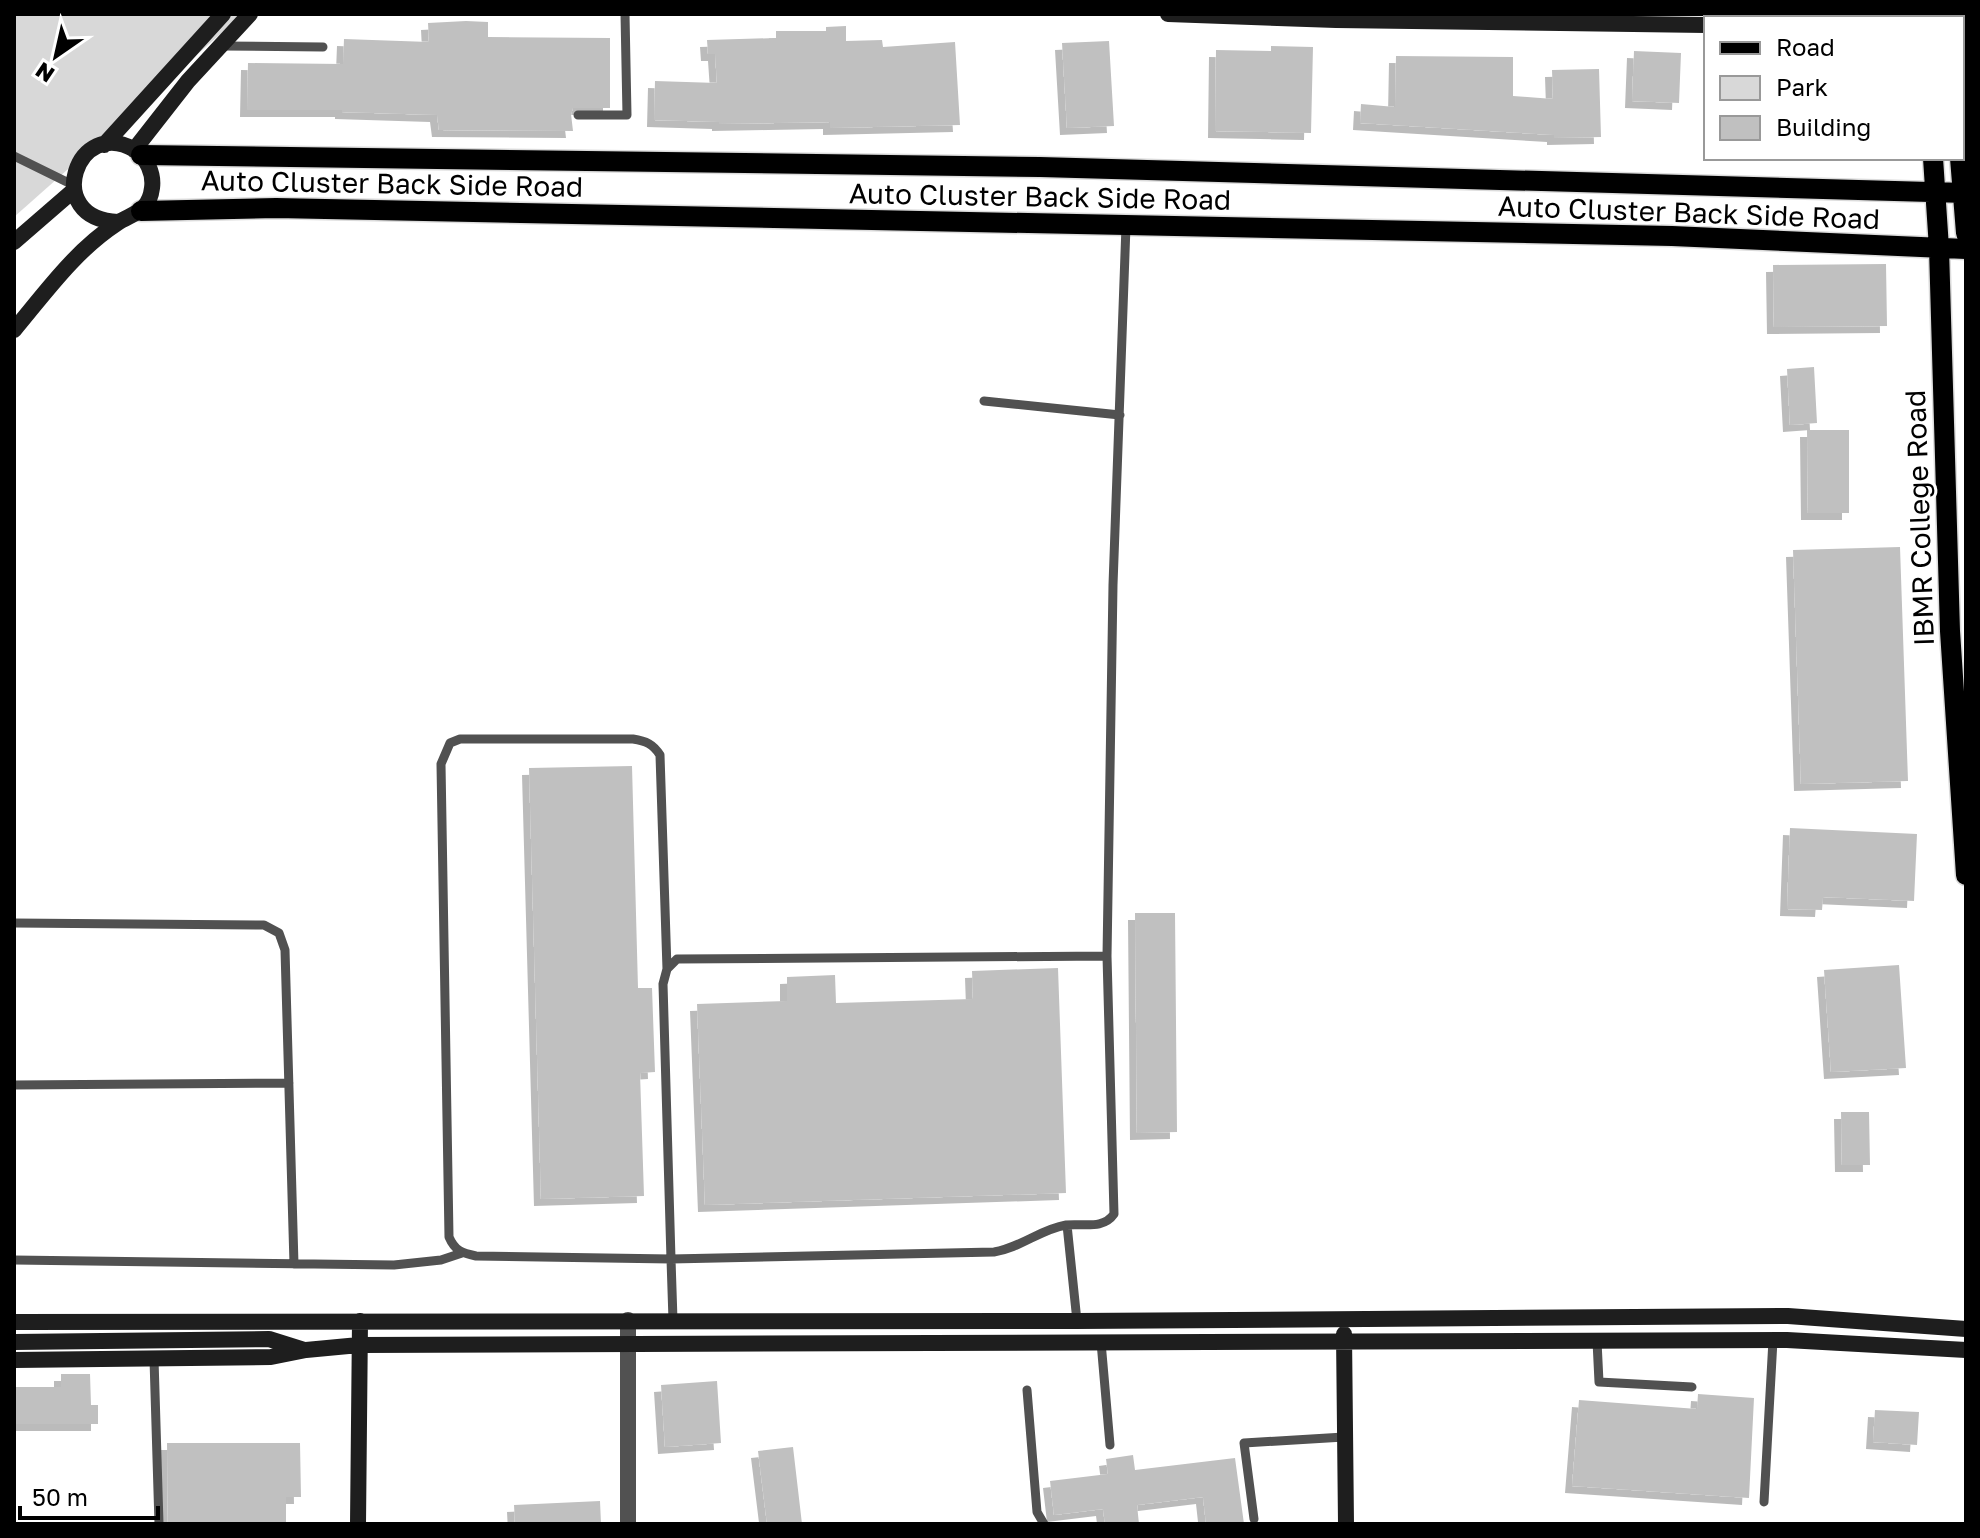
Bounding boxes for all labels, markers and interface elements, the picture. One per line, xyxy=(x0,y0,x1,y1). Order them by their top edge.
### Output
north arrow xyxy=(16,16,96,96)
legend xyxy=(1704,16,1964,160)
text: Road xyxy=(1776,32,1835,61)
text: N xyxy=(30,57,59,89)
text: Park xyxy=(1776,72,1828,101)
text: Building xyxy=(1776,112,1871,141)
street label: Auto Cluster Back Side Road xyxy=(201,163,583,203)
street label: Auto Cluster Back Side Road xyxy=(849,176,1231,216)
street label: Auto Cluster Back Side Road xyxy=(1497,189,1881,235)
street label: IBMR College Road xyxy=(1898,389,1940,647)
scale bar xyxy=(20,1470,158,1520)
text: 50 m xyxy=(32,1482,88,1511)

